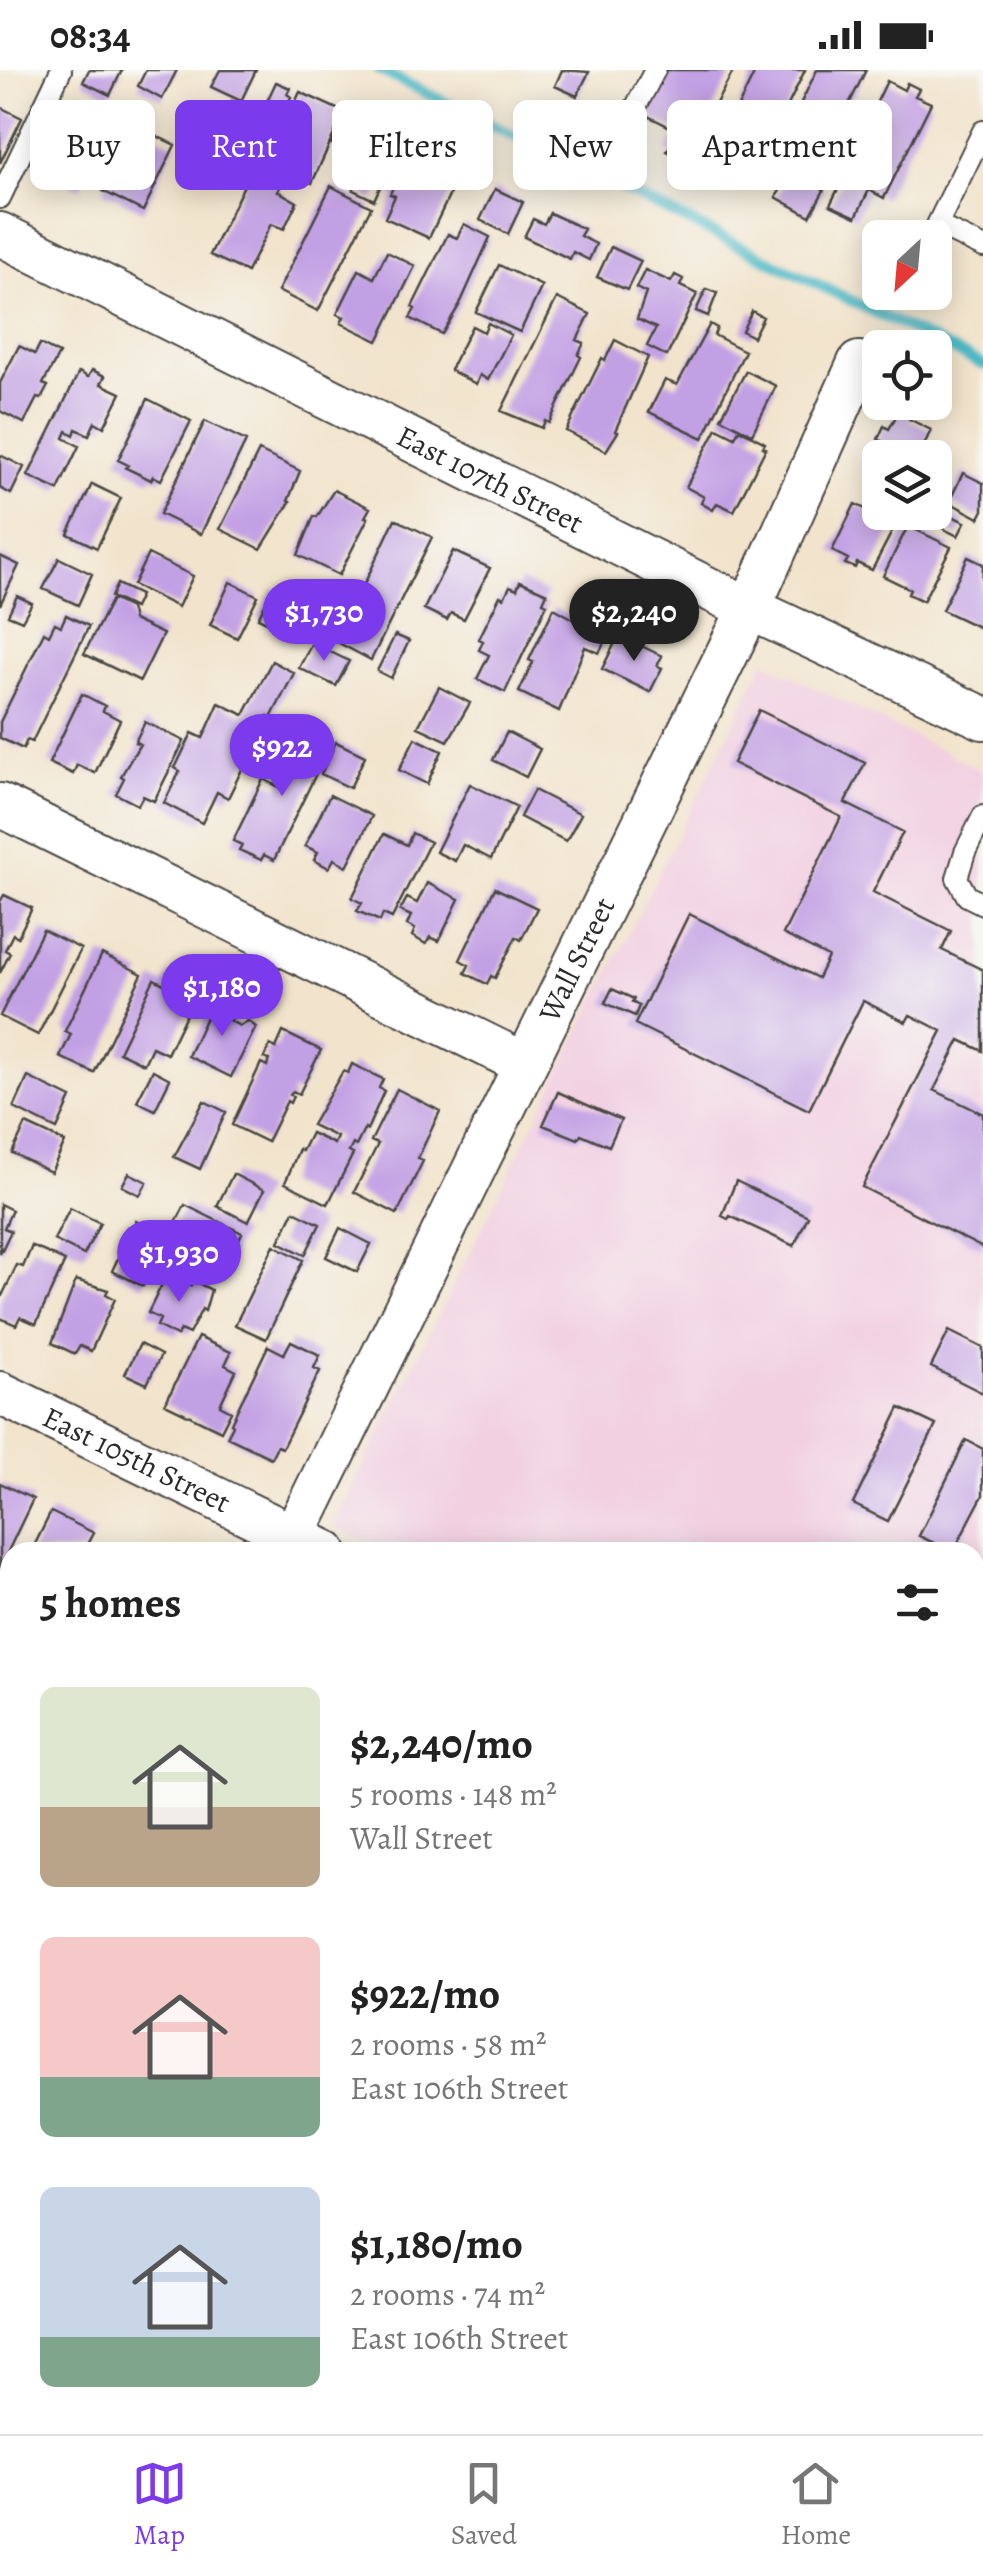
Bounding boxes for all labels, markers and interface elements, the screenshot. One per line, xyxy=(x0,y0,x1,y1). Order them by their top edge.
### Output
text: 08:34 xyxy=(50,9,131,61)
chip: Buy xyxy=(30,100,155,190)
chip: Rent xyxy=(175,100,312,190)
chip: Filters xyxy=(332,100,493,190)
chip: New xyxy=(513,100,647,190)
chip: Apartment xyxy=(667,100,892,190)
north arrow xyxy=(862,220,952,310)
map controls xyxy=(862,220,952,530)
button: locate xyxy=(862,330,952,420)
street label: East 107th Street xyxy=(390,416,590,543)
button: layers xyxy=(862,440,952,530)
pin: $1,730 xyxy=(243,579,405,664)
pin: $2,240 xyxy=(553,579,715,664)
text: $1,730 xyxy=(285,589,363,633)
text: $2,240 xyxy=(591,589,677,633)
pin: $922 xyxy=(223,714,341,799)
text: $922 xyxy=(252,724,312,768)
street label: Wall Street xyxy=(529,891,624,1029)
pin: $1,180 xyxy=(141,954,303,1039)
text: $1,180 xyxy=(183,964,261,1008)
pin: $1,930 xyxy=(98,1220,260,1305)
text: $1,930 xyxy=(139,1230,219,1274)
street label: East 105th Street xyxy=(36,1397,237,1522)
text: 5 homes xyxy=(40,1574,181,1631)
icon: filters xyxy=(890,1575,945,1630)
text: $2,240/mo xyxy=(350,1715,533,1772)
icon: home xyxy=(120,1727,240,1847)
text: 5 rooms · 148 m² xyxy=(350,1772,557,1816)
text: Wall Street xyxy=(350,1816,493,1860)
text: $922/mo xyxy=(350,1965,500,2022)
icon: home xyxy=(120,1977,240,2097)
text: 2 rooms · 58 m² xyxy=(350,2022,547,2066)
text: East 106th Street xyxy=(350,2066,568,2110)
text: $1,180/mo xyxy=(350,2215,523,2272)
icon: home xyxy=(120,2227,240,2347)
text: 2 rooms · 74 m² xyxy=(350,2272,545,2316)
text: East 106th Street xyxy=(350,2316,568,2360)
tab: Map xyxy=(132,2456,187,2554)
tab: Saved xyxy=(451,2456,517,2554)
tab: Home xyxy=(781,2456,851,2554)

